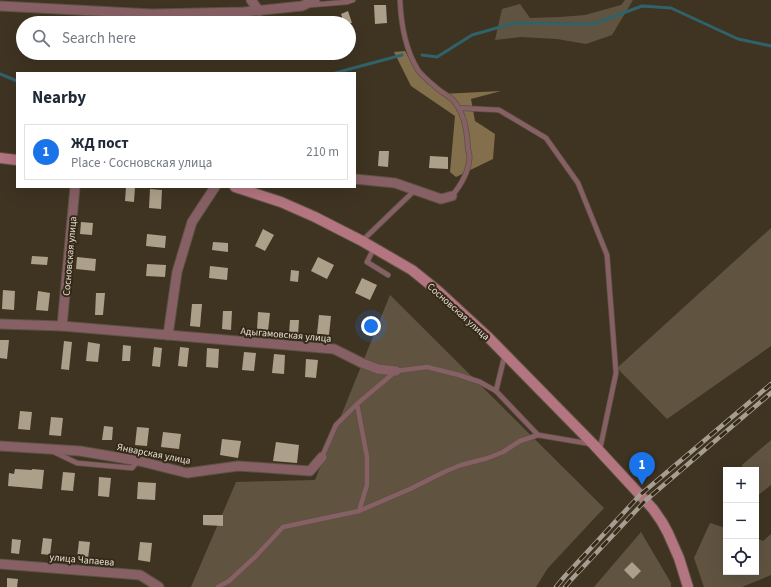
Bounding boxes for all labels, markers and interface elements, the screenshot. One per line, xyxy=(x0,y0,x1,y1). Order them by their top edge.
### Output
search box xyxy=(16,16,356,60)
icon: search xyxy=(30,27,52,49)
text: Search here xyxy=(62,28,136,49)
text: Nearby xyxy=(32,86,86,110)
text: ЖД пост xyxy=(71,133,129,154)
text: 1 xyxy=(43,143,49,161)
text: 210 m xyxy=(306,143,339,161)
text: Place · Сосновская улица xyxy=(71,154,212,172)
street label: Сосновская улица xyxy=(60,216,80,296)
street label: Сосновская улица xyxy=(424,280,493,344)
your location xyxy=(361,316,381,336)
street label: Адыгамовская улица xyxy=(240,324,332,346)
street label: Январская улица xyxy=(116,440,192,468)
pin: 1 xyxy=(629,452,655,485)
map controls xyxy=(723,467,759,575)
button: + xyxy=(723,467,759,503)
button: − xyxy=(723,503,759,539)
button: locate xyxy=(723,539,759,575)
street label: улица Чапаева xyxy=(49,550,115,570)

